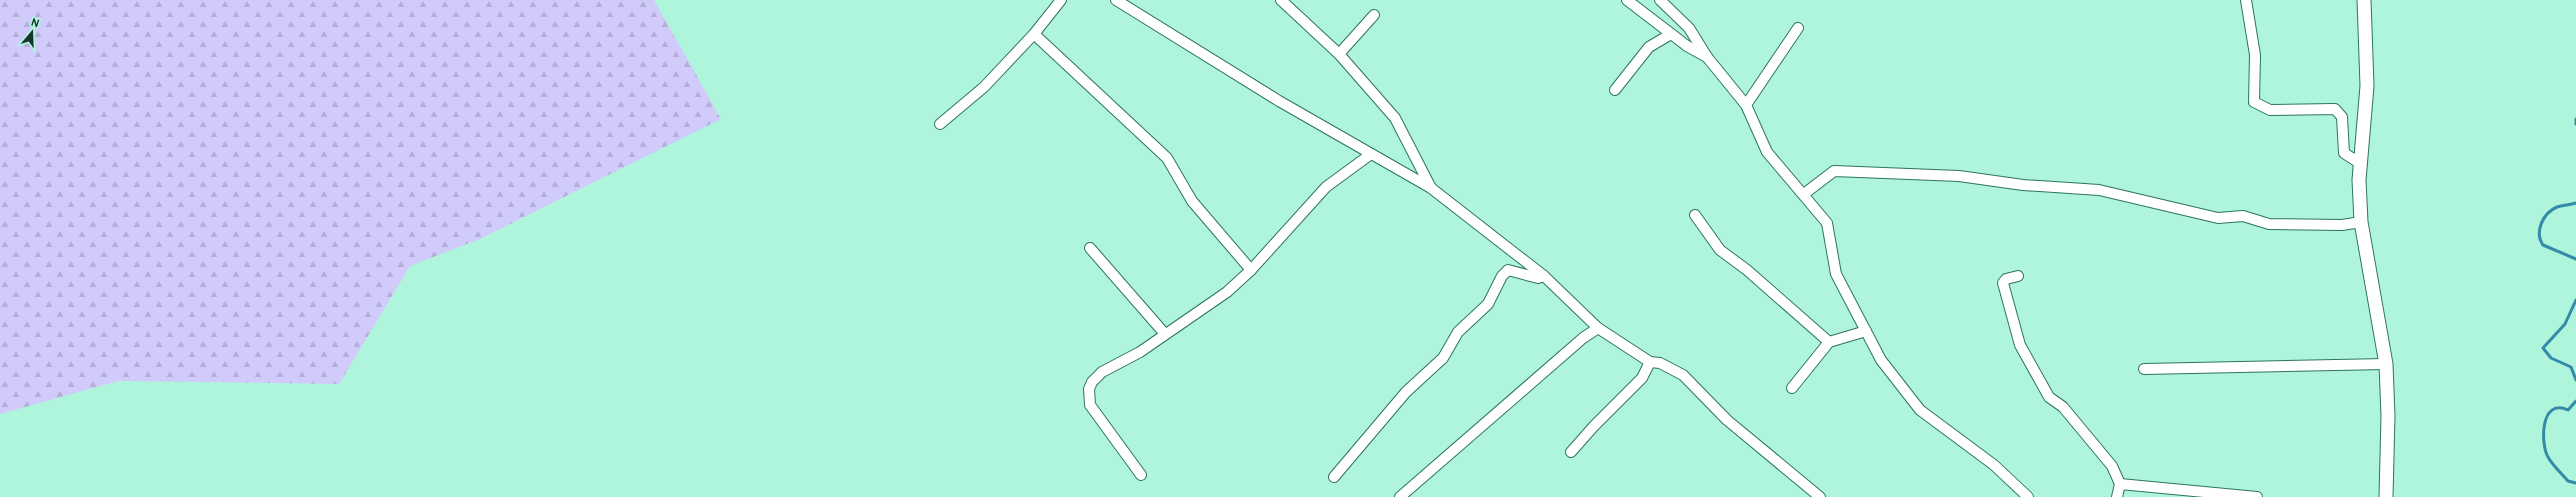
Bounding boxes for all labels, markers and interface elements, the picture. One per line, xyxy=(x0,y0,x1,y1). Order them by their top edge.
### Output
north arrow xyxy=(12,12,52,52)
text: N xyxy=(29,16,41,31)

